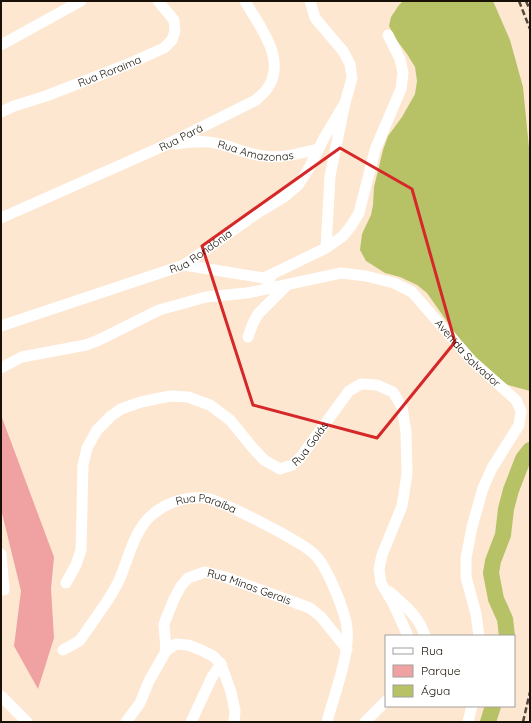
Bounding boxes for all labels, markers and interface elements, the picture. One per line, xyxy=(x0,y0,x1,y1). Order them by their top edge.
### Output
street label: Rua Roraima xyxy=(76,52,143,90)
street label: Rua Pará xyxy=(157,121,205,154)
street label: Rua Amazonas xyxy=(216,137,295,164)
street label: Rua Rondônia xyxy=(168,226,235,276)
street label: Avenida Salvador xyxy=(432,316,504,391)
street label: Rua Goiás xyxy=(289,419,331,469)
street label: Rua Paraíba xyxy=(174,491,239,516)
street label: Rua Minas Gerais xyxy=(206,566,293,608)
legend xyxy=(385,635,515,707)
text: Rua xyxy=(421,643,443,658)
text: Parque xyxy=(421,663,461,678)
text: Água xyxy=(421,683,450,698)

